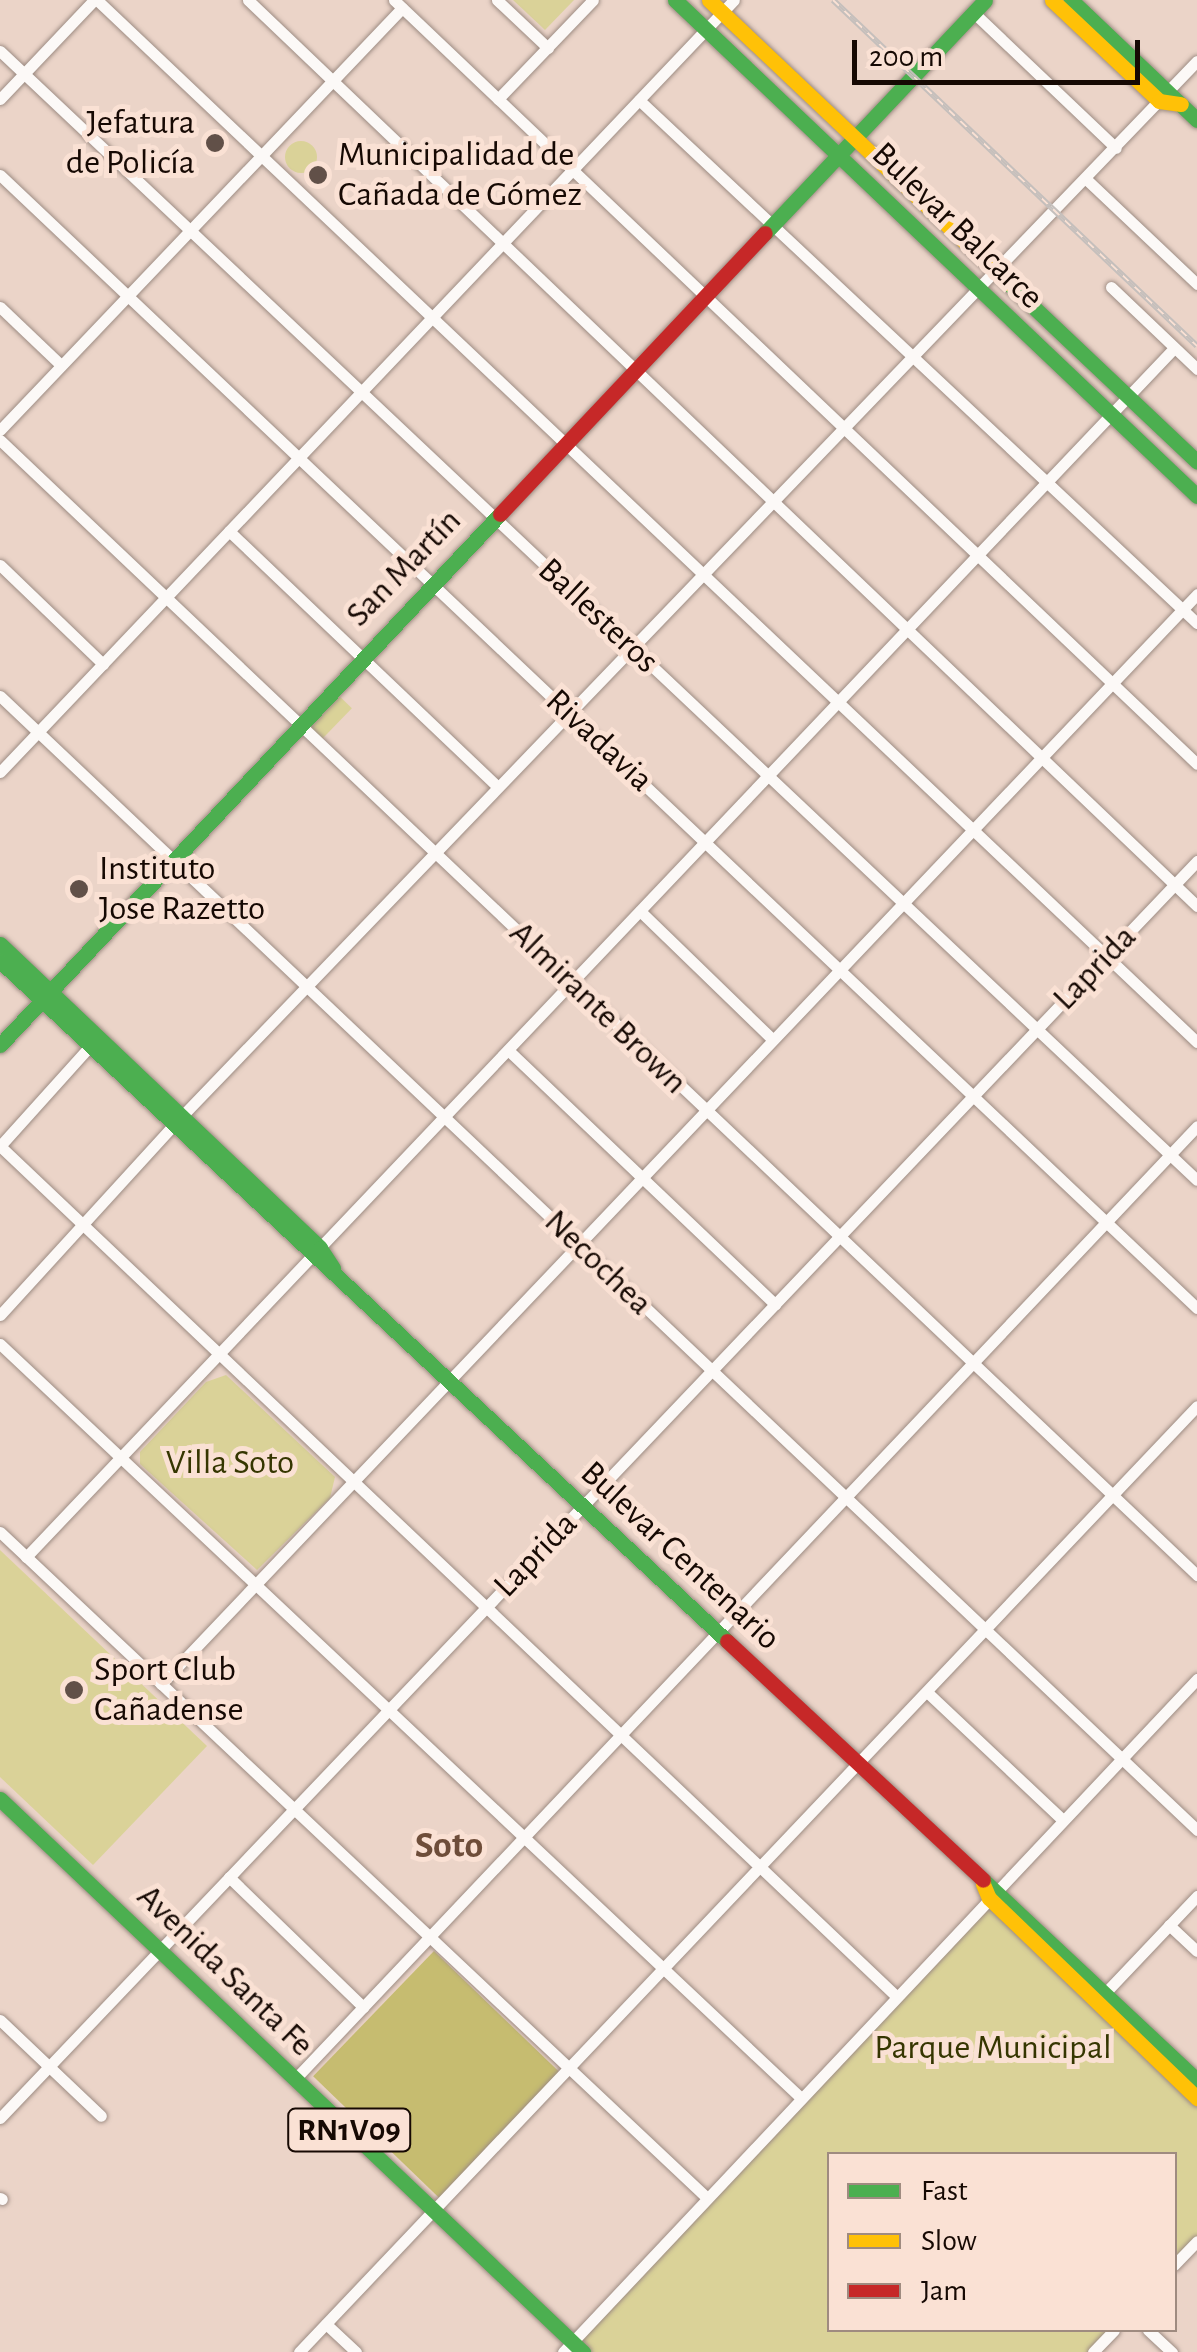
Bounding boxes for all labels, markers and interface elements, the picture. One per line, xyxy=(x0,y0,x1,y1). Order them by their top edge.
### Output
scale bar xyxy=(857,20,1144,82)
text: 200 m xyxy=(869,42,943,72)
place label: Jefatura de Policía xyxy=(66,102,195,184)
marker: Jefatura de Policía xyxy=(204,132,226,154)
place label: Municipalidad de Cañada de Gómez xyxy=(338,134,582,216)
street label: Bulevar Balcarce xyxy=(863,134,1051,318)
marker: Municipalidad de Cañada de Gómez xyxy=(307,164,329,186)
street label: San Martín xyxy=(338,500,470,636)
street label: Ballesteros xyxy=(529,550,667,682)
street label: Rivadavia xyxy=(537,681,661,801)
place label: Instituto Jose Razetto xyxy=(99,848,265,930)
marker: Instituto Jose Razetto xyxy=(68,878,90,900)
street label: Almirante Brown xyxy=(500,913,696,1103)
street label: Laprida xyxy=(1044,917,1146,1019)
street label: Necochea xyxy=(535,1201,661,1325)
park label: Villa Soto xyxy=(166,1442,294,1484)
street label: Bulevar Centenario xyxy=(571,1453,789,1659)
street label: Laprida xyxy=(485,1504,587,1606)
place label: Sport Club Cañadense xyxy=(94,1649,244,1731)
marker: Sport Club Cañadense xyxy=(63,1679,85,1701)
district label: Soto xyxy=(415,1824,483,1870)
street label: Avenida Santa Fe xyxy=(128,1876,322,2066)
park label: Parque Municipal xyxy=(874,2027,1112,2069)
road number: RN1V09 xyxy=(286,2103,412,2157)
legend xyxy=(827,2152,1177,2332)
text: Fast xyxy=(921,2176,968,2206)
text: Slow xyxy=(921,2226,977,2256)
text: Jam xyxy=(921,2276,967,2306)

